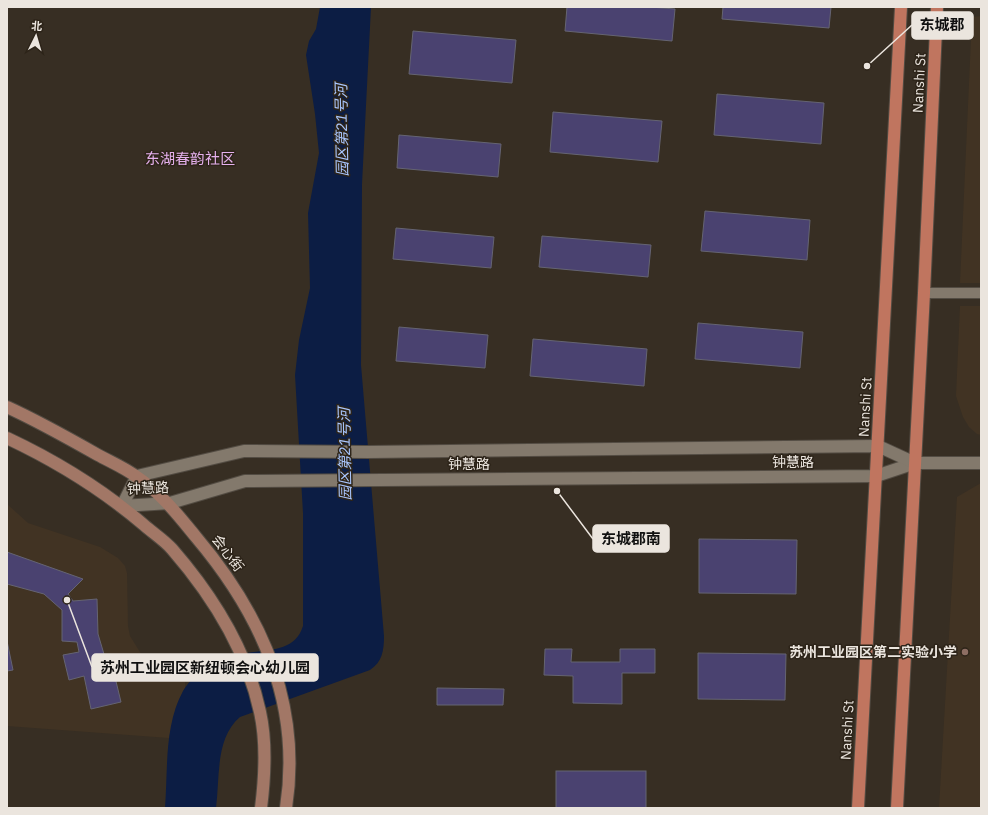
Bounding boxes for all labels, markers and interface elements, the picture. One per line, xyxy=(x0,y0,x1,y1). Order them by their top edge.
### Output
callout: 东城郡 xyxy=(912,12,973,39)
text: 东城郡 xyxy=(919,15,965,34)
north arrow xyxy=(16,16,56,56)
text: 北 xyxy=(31,19,43,33)
street label: Nanshi St xyxy=(908,53,930,113)
water label: 园区第21号河 xyxy=(331,80,352,177)
district label: 东湖春韵社区 xyxy=(145,149,235,168)
street label: Nanshi St xyxy=(854,377,876,437)
water label: 园区第21号河 xyxy=(334,404,355,501)
street label: 钟慧路 xyxy=(772,453,814,471)
street label: 钟慧路 xyxy=(448,455,490,473)
street label: 钟慧路 xyxy=(127,478,169,498)
callout: 东城郡南 xyxy=(593,525,669,552)
text: 东城郡南 xyxy=(601,529,661,548)
street label: 会心街 xyxy=(208,531,248,575)
place label: 苏州工业园区第二实验小学 xyxy=(789,643,957,661)
marker: 苏州工业园区第二实验小学 xyxy=(960,647,970,657)
callout: 苏州工业园区新纽顿会心幼儿园 xyxy=(92,654,318,681)
text: 苏州工业园区新纽顿会心幼儿园 xyxy=(100,658,310,677)
street label: Nanshi St xyxy=(836,700,858,760)

